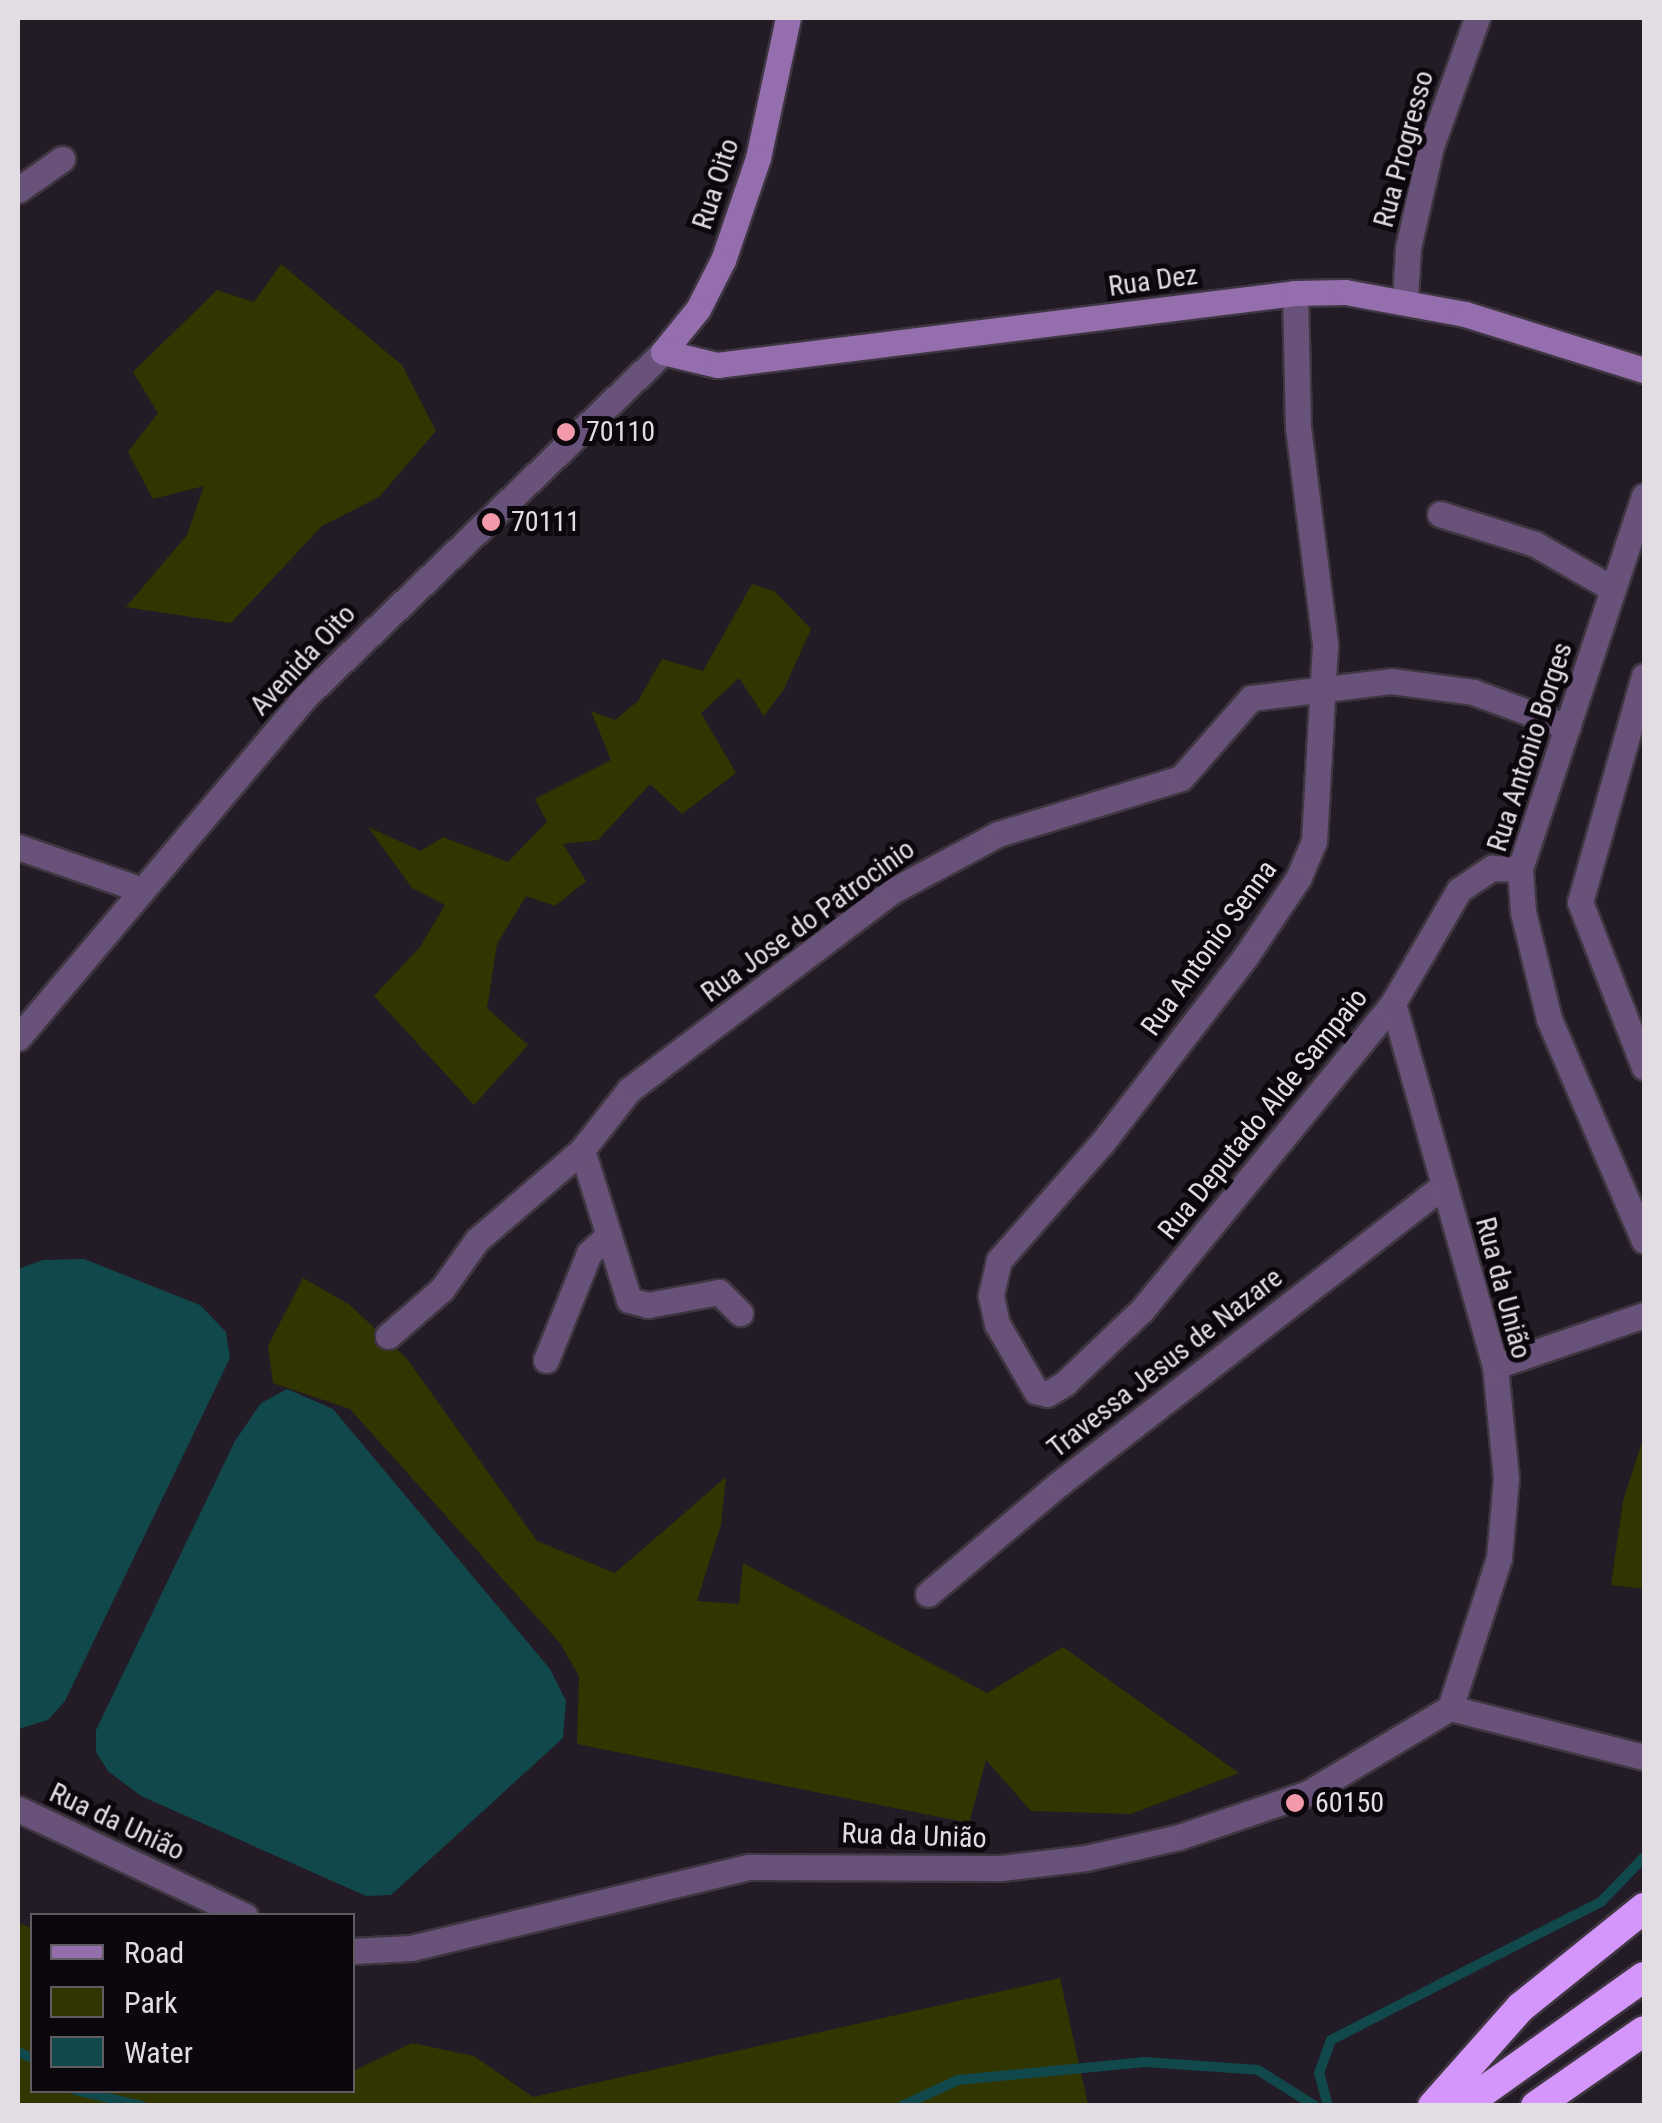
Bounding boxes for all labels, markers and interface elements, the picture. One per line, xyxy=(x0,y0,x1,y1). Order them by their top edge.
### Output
street label: Rua Progresso xyxy=(1367,67,1441,231)
street label: Rua Oito xyxy=(686,134,746,234)
street label: Rua Dez xyxy=(1106,258,1200,304)
place label: 70110 xyxy=(586,415,655,449)
marker: 70110 xyxy=(555,421,577,443)
place label: 70111 xyxy=(511,505,580,539)
marker: 70111 xyxy=(480,511,502,533)
street label: Avenida Oito xyxy=(243,598,363,722)
street label: Rua Antonio Borges xyxy=(1480,638,1580,856)
street label: Rua Jose do Patrocinio xyxy=(695,832,921,1010)
street label: Rua Antonio Senna xyxy=(1134,854,1284,1042)
street label: Rua Deputado Alde Sampaio xyxy=(1151,982,1375,1246)
street label: Rua da União xyxy=(1468,1214,1538,1362)
street label: Travessa Jesus de Nazare xyxy=(1041,1261,1289,1465)
street label: Rua da União xyxy=(44,1776,190,1868)
place label: 60150 xyxy=(1315,1786,1384,1820)
marker: 60150 xyxy=(1284,1792,1306,1814)
street label: Rua da União xyxy=(841,1817,987,1855)
legend xyxy=(30,1913,355,2093)
text: Road xyxy=(124,1935,184,1970)
text: Park xyxy=(124,1985,178,2020)
text: Water xyxy=(124,2035,193,2070)

